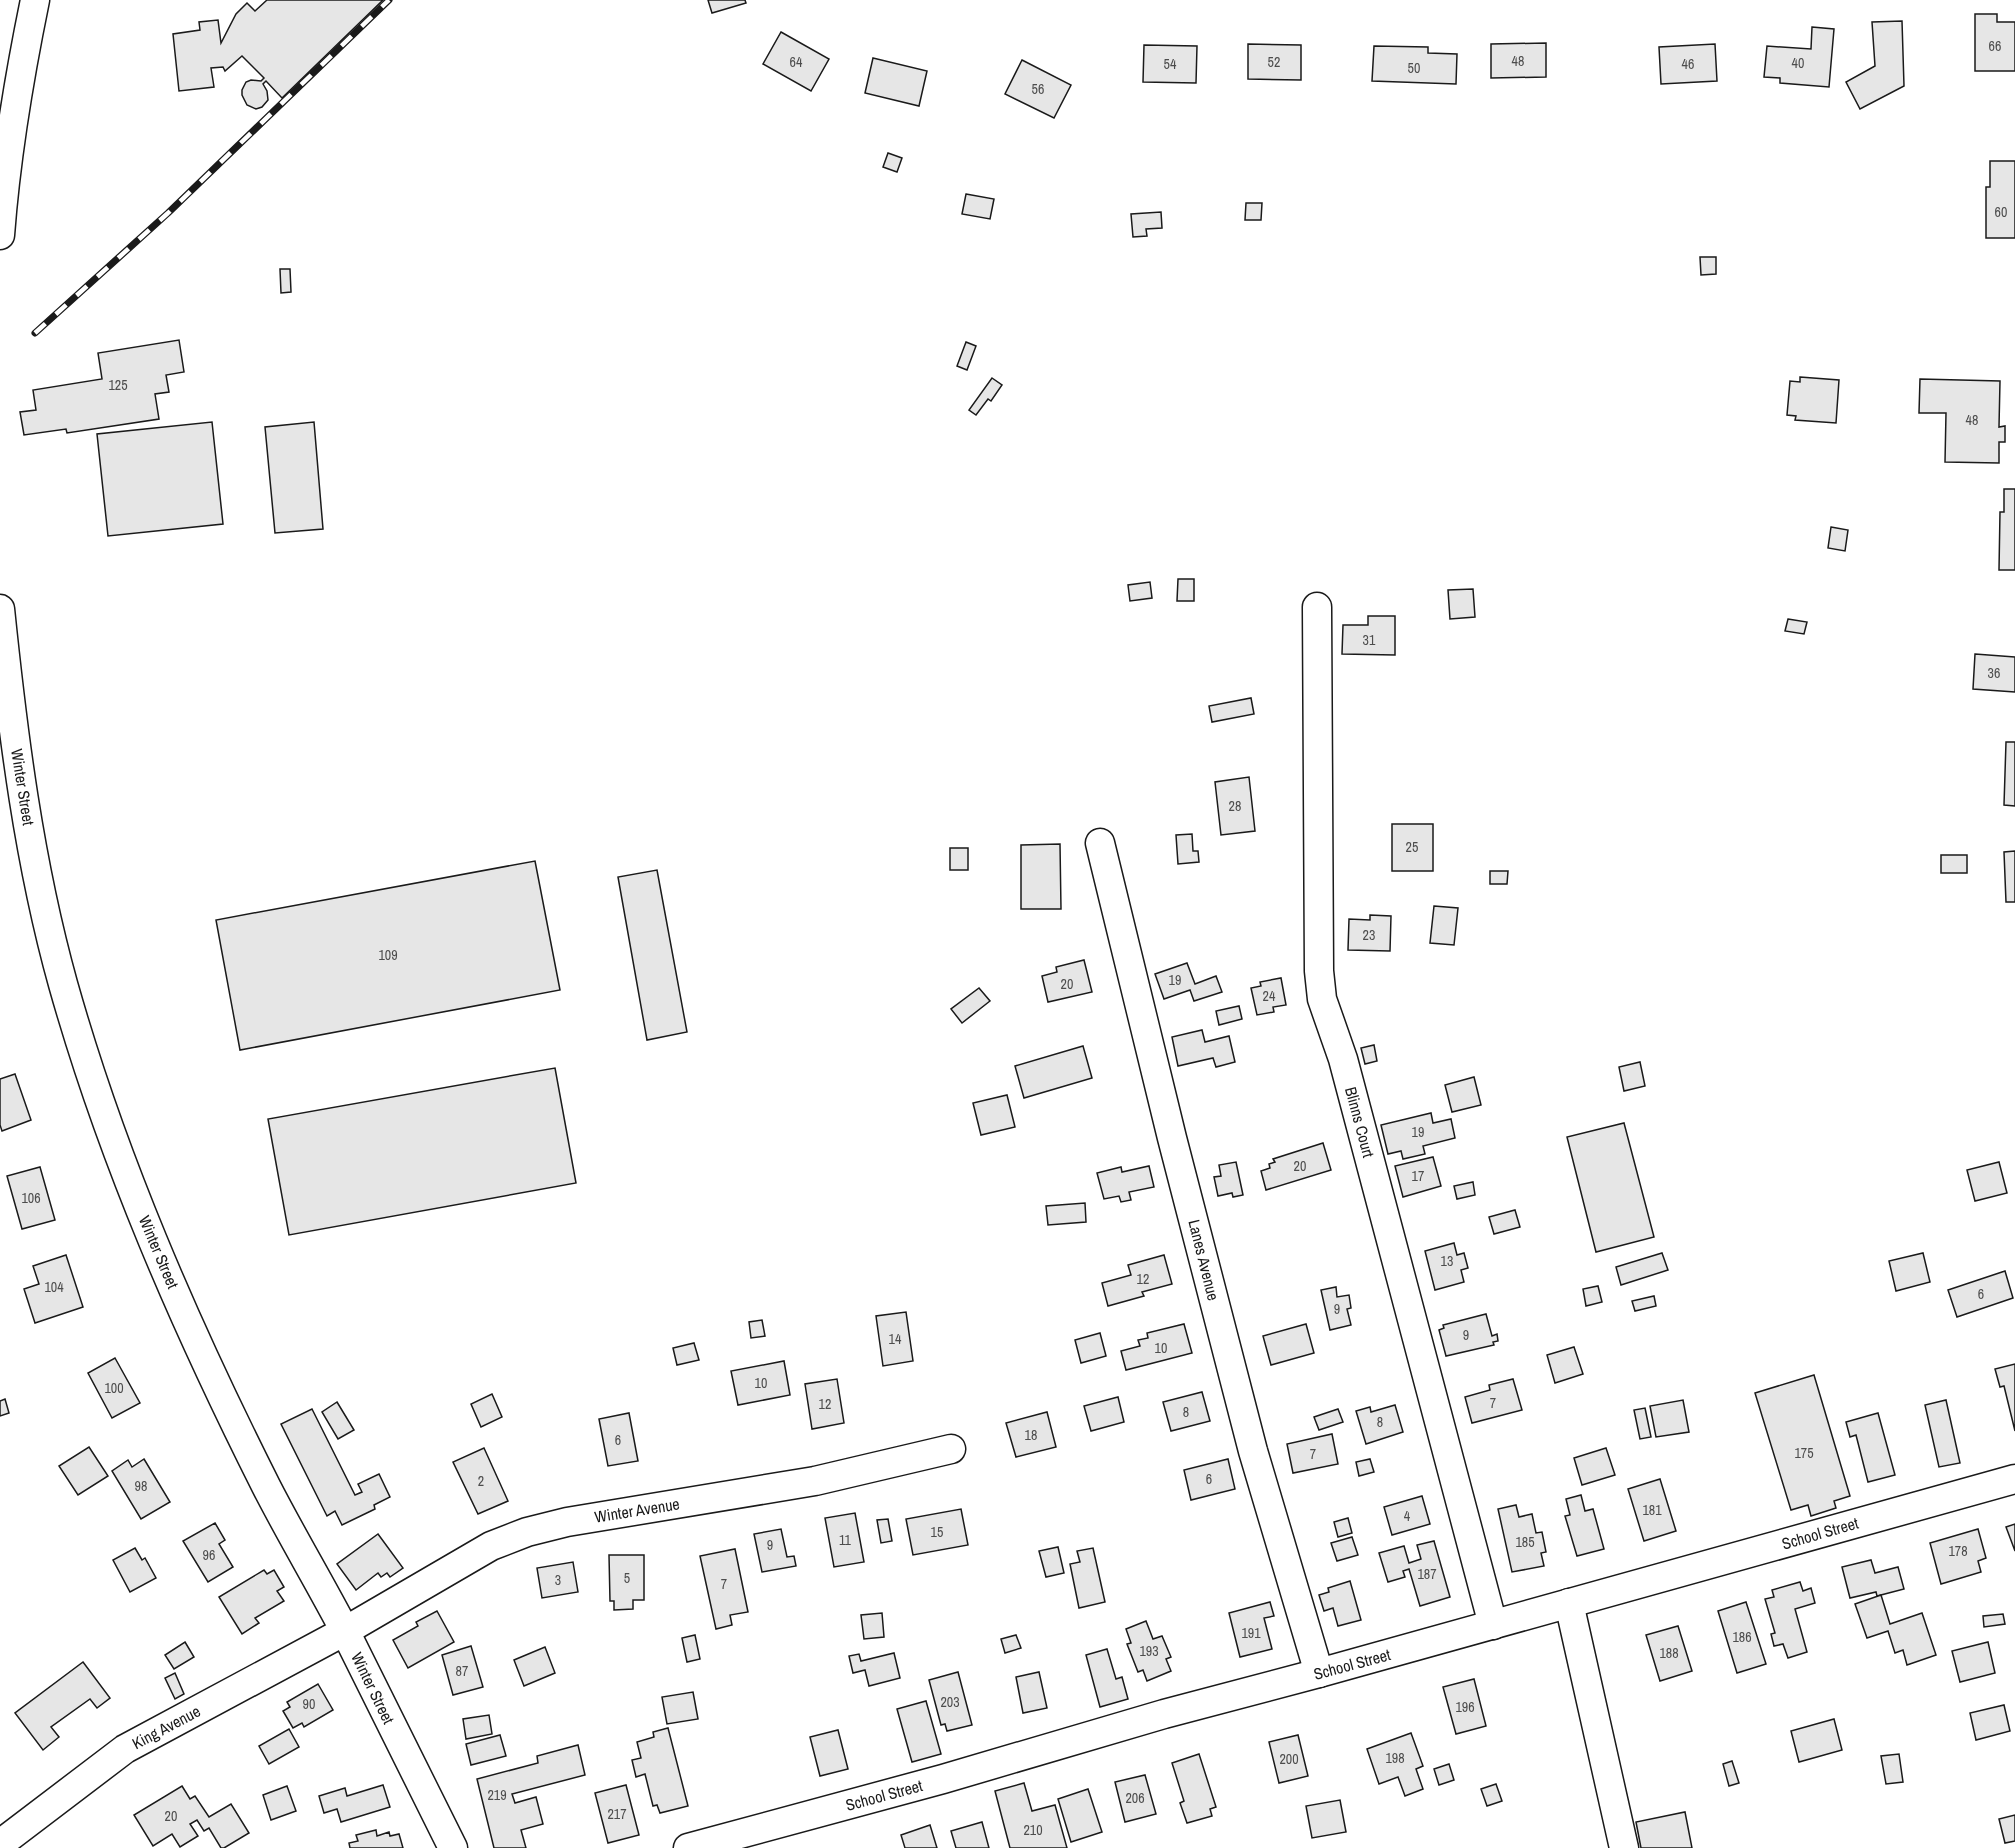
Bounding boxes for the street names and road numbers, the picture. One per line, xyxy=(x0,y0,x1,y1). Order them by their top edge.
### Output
street label: Winter Street xyxy=(6,747,40,827)
street label: Blinns Court xyxy=(1340,1084,1380,1160)
street label: Winter Street xyxy=(134,1212,184,1292)
street label: Lanes Avenue xyxy=(1183,1217,1225,1303)
street label: Winter Avenue xyxy=(593,1492,681,1528)
street label: School Street xyxy=(1779,1511,1861,1554)
street label: School Street xyxy=(1311,1643,1393,1685)
street label: Winter Street xyxy=(346,1648,400,1728)
street label: King Avenue xyxy=(128,1700,204,1754)
street label: School Street xyxy=(843,1774,925,1816)

